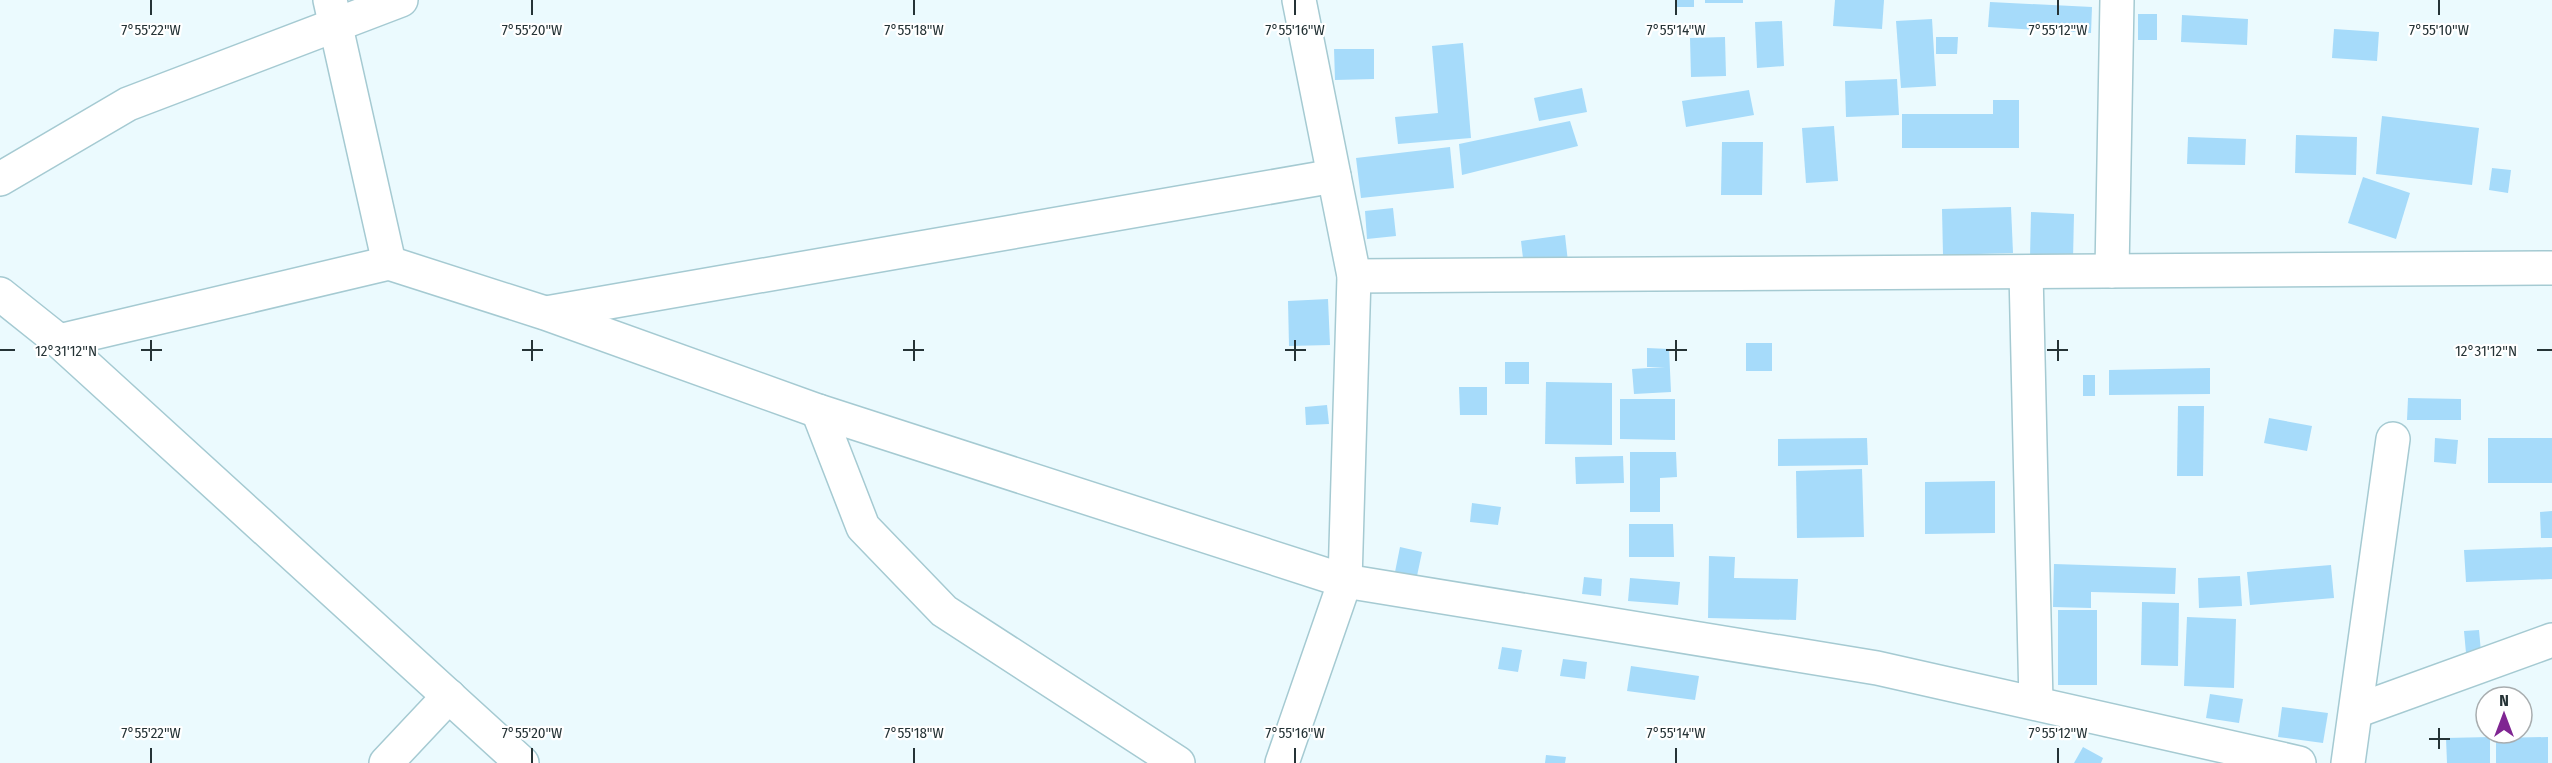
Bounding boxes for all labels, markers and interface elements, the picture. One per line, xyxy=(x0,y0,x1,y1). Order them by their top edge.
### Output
text: 7°55'22"W xyxy=(121,21,181,39)
text: 7°55'20"W xyxy=(502,21,562,39)
text: 7°55'18"W xyxy=(884,21,944,39)
text: 7°55'16"W xyxy=(1265,21,1325,39)
text: 7°55'14"W xyxy=(1647,21,1705,39)
text: 7°55'12"W xyxy=(2029,21,2087,39)
text: 7°55'10"W xyxy=(2409,21,2469,39)
text: 12°31'12"N xyxy=(35,342,97,360)
text: 12°31'12"N xyxy=(2455,342,2517,360)
north arrow xyxy=(2474,685,2534,745)
text: N xyxy=(2499,691,2509,710)
text: 7°55'22"W xyxy=(121,724,181,742)
text: 7°55'20"W xyxy=(502,724,562,742)
text: 7°55'18"W xyxy=(884,724,944,742)
text: 7°55'16"W xyxy=(1265,724,1325,742)
text: 7°55'14"W xyxy=(1647,724,1705,742)
text: 7°55'12"W xyxy=(2029,724,2087,742)

